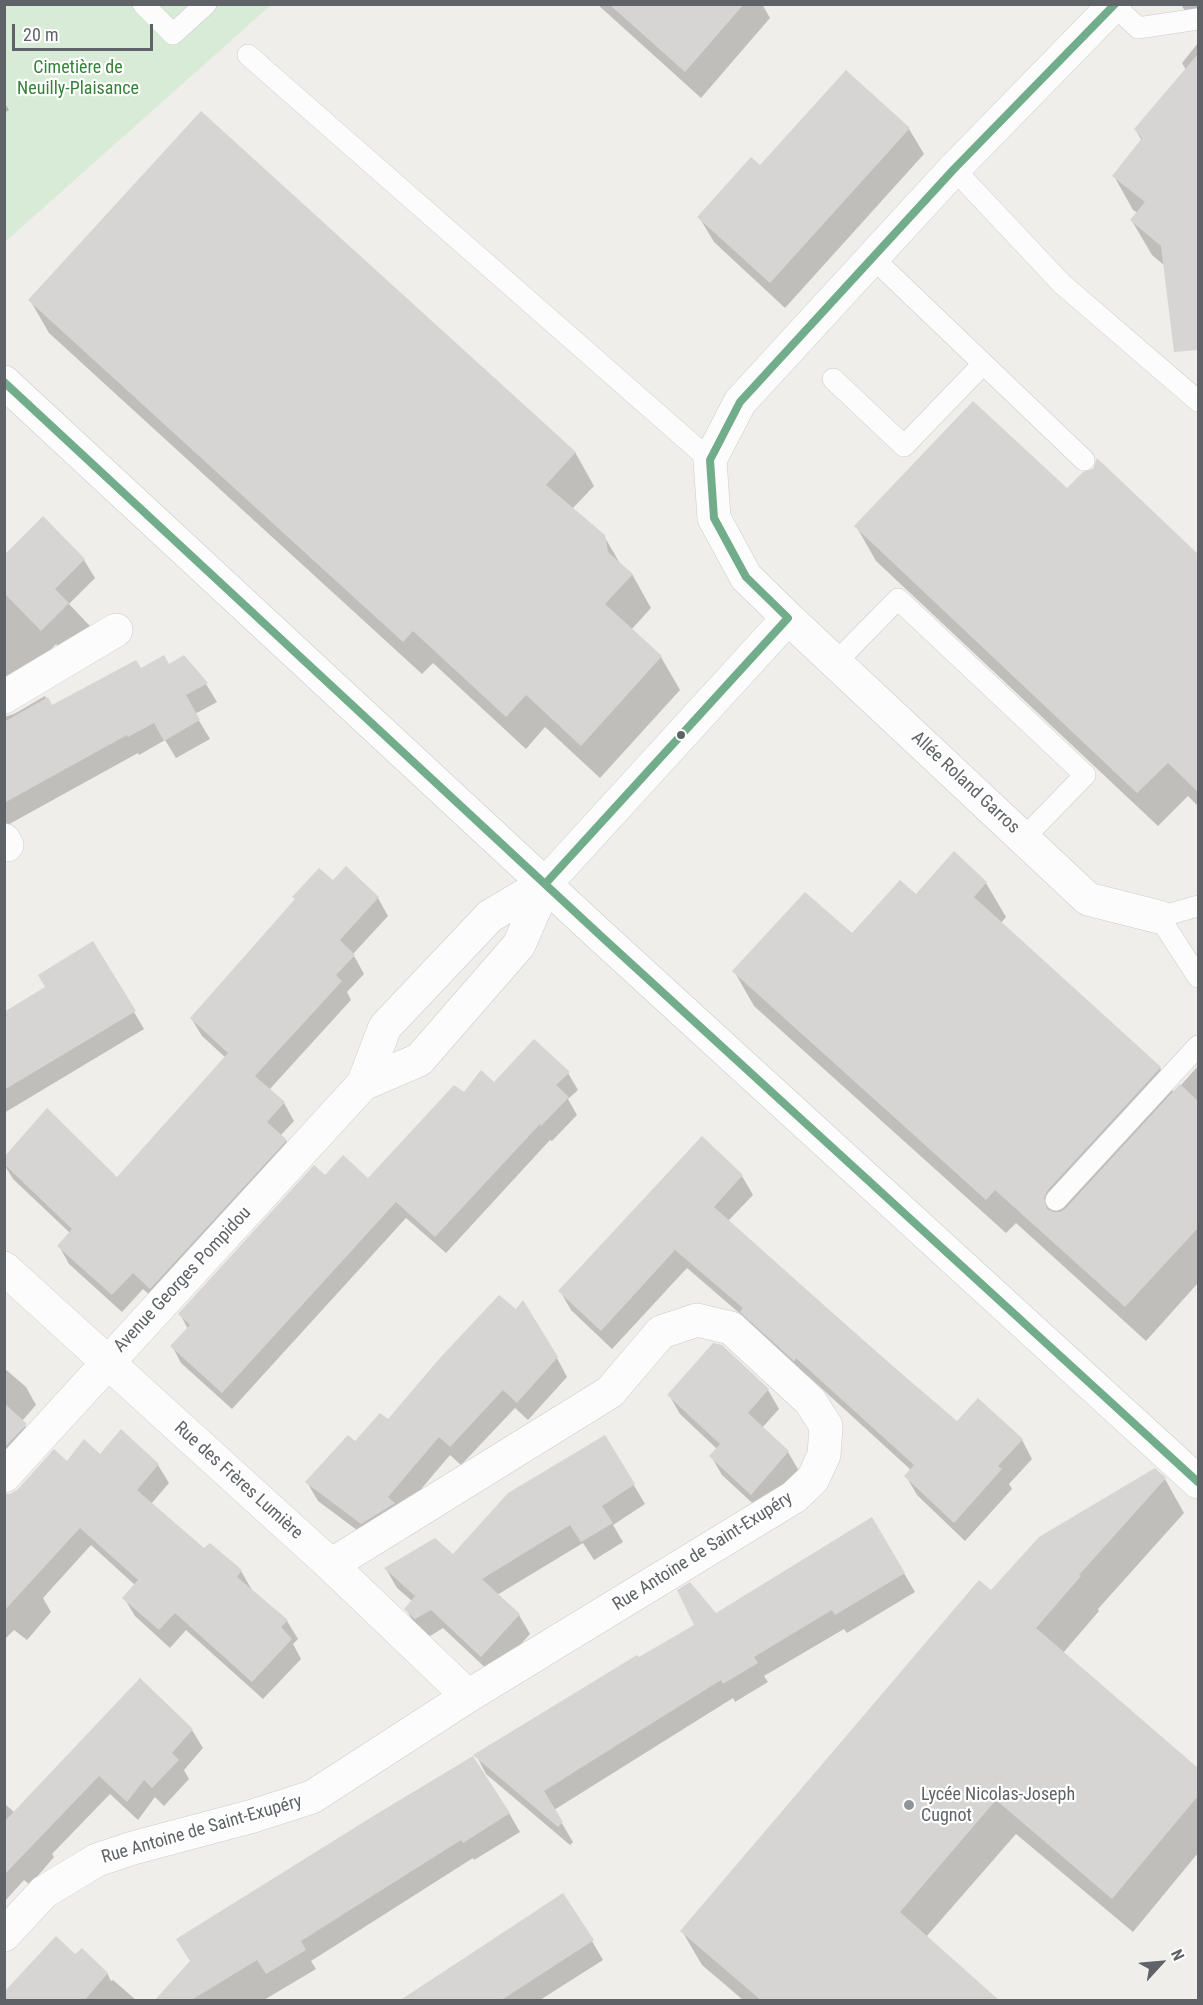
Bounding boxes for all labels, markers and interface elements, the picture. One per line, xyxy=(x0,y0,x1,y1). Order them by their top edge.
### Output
scale bar xyxy=(15,12,156,50)
text: 20 m xyxy=(23,24,58,45)
park label: Cimetière de Neuilly-Plaisance xyxy=(17,57,139,100)
street label: Allée Roland Garros xyxy=(906,727,1024,839)
unlabelled marker xyxy=(675,729,687,741)
street label: Avenue Georges Pompidou xyxy=(110,1203,256,1357)
street label: Rue des Frères Lumière xyxy=(169,1418,307,1544)
street label: Rue Antoine de Saint-Exupéry xyxy=(609,1488,797,1616)
place label: Lycée Nicolas-Joseph Cugnot xyxy=(921,1784,1075,1826)
street label: Rue Antoine de Saint-Exupéry xyxy=(99,1791,305,1869)
marker: Lycée Nicolas-Joseph Cugnot xyxy=(902,1798,916,1812)
north arrow xyxy=(1131,1933,1191,1993)
text: N xyxy=(1167,1946,1188,1963)

